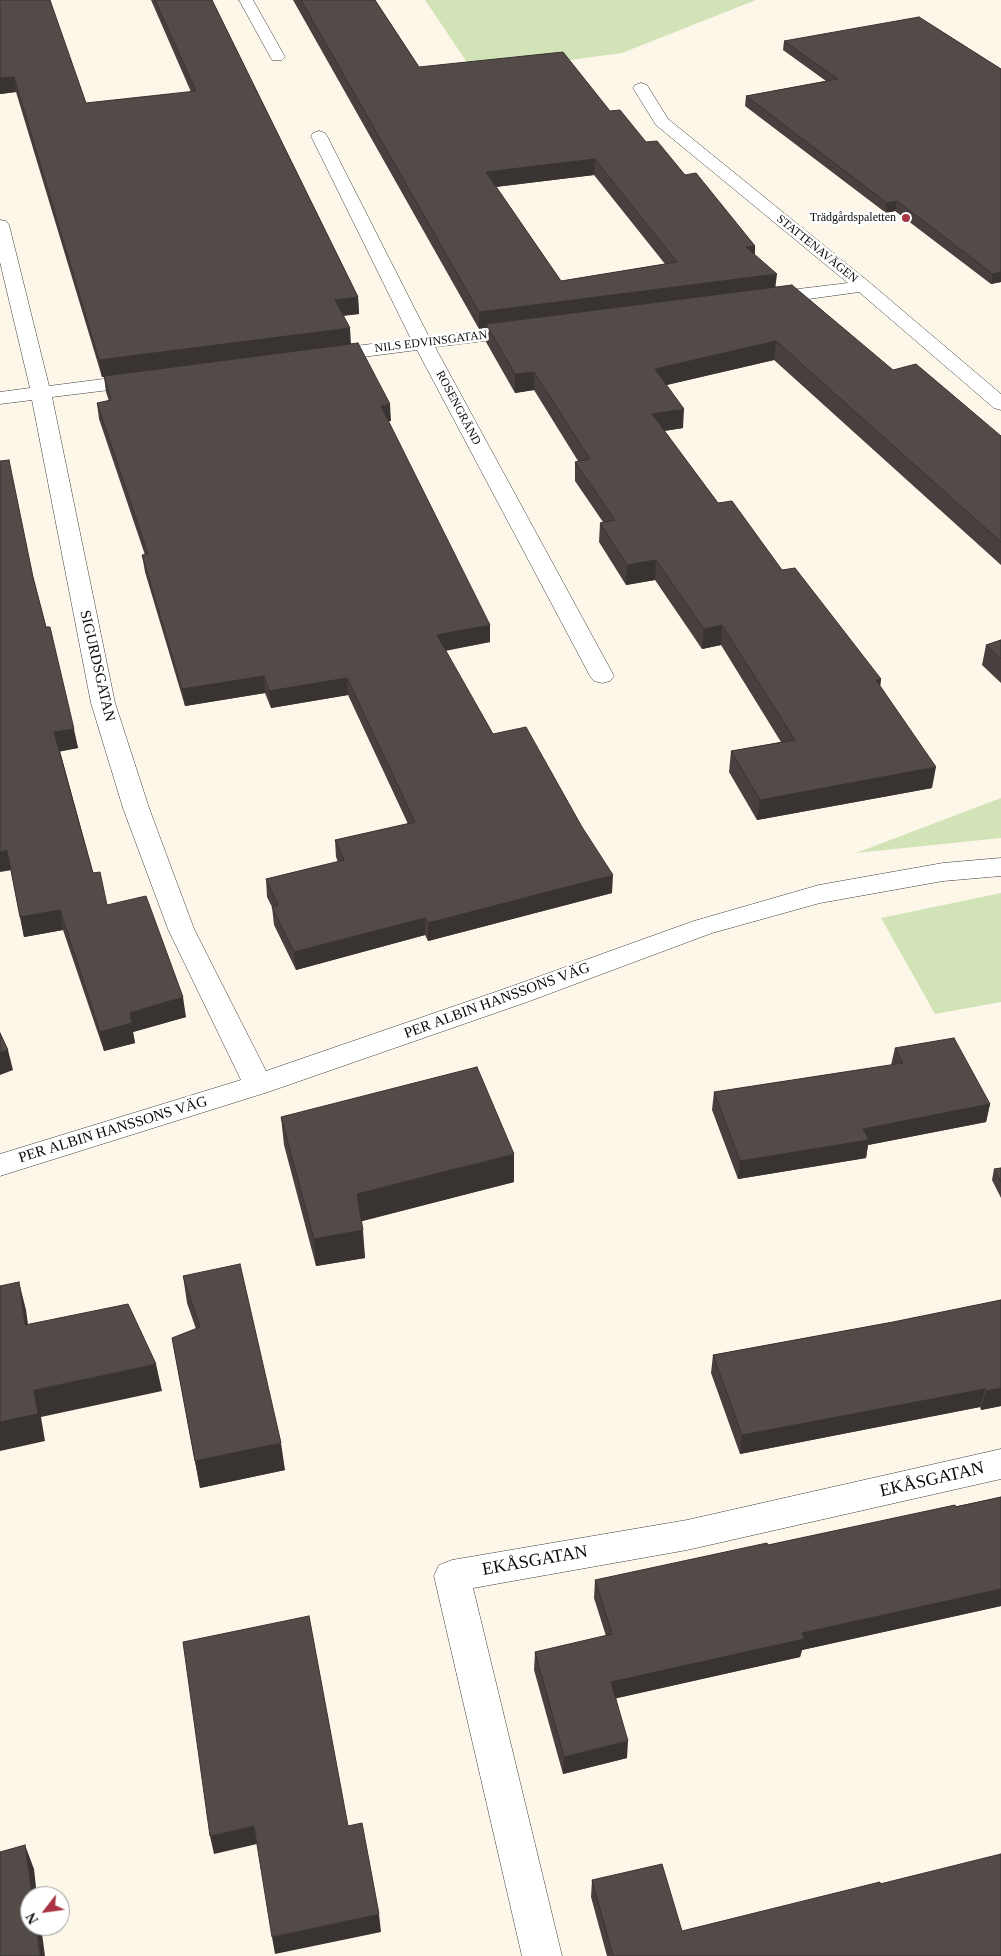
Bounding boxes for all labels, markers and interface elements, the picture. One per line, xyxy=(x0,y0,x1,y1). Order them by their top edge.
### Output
place label: Trädgårdspaletten xyxy=(810,211,896,225)
street label: STATTENAVÄGEN xyxy=(774,212,860,286)
marker: Trädgårdspaletten xyxy=(900,212,912,224)
street label: NILS EDVINSGATAN xyxy=(374,328,488,356)
street label: ROSENGRÄND xyxy=(432,368,484,448)
street label: SIGURDSGATAN xyxy=(75,609,119,723)
street label: PER ALBIN HANSSONS VÄG xyxy=(402,959,592,1043)
street label: PER ALBIN HANSSONS VÄG xyxy=(17,1093,209,1167)
street label: EKÅSGATAN xyxy=(878,1457,986,1503)
street label: EKÅSGATAN xyxy=(481,1541,589,1581)
north arrow xyxy=(20,1886,70,1936)
text: N xyxy=(23,1910,41,1926)

